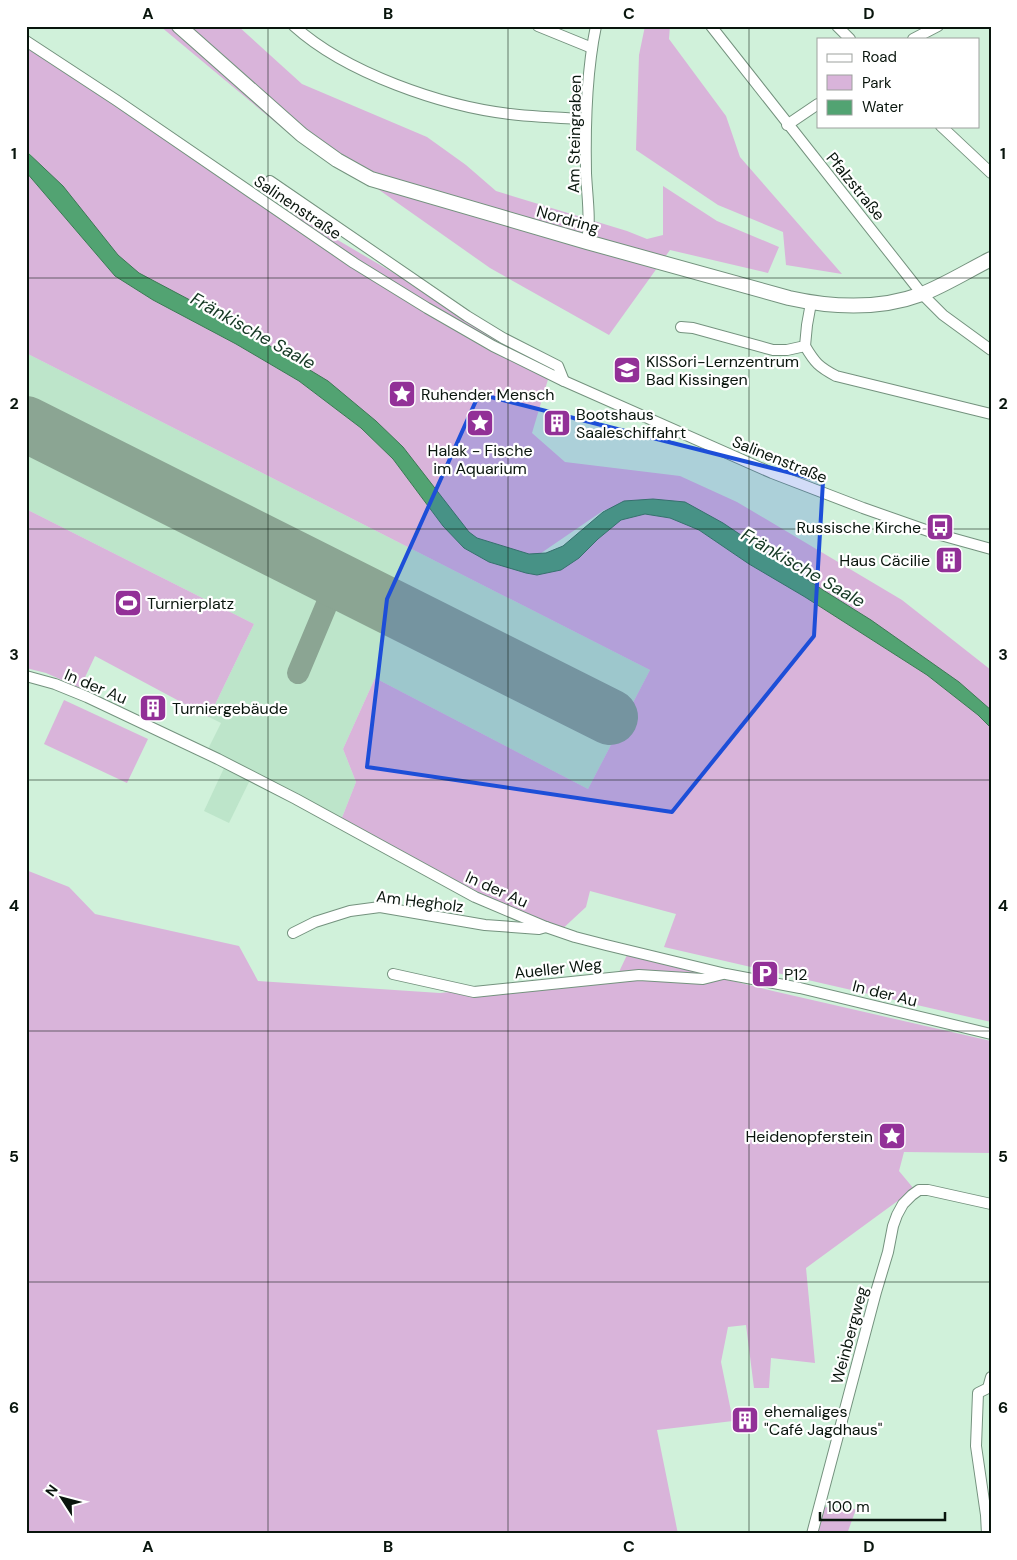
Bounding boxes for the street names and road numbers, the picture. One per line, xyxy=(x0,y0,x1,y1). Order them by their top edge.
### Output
street label: Am Steingraben xyxy=(563,75,586,193)
street label: Pfalzstraße xyxy=(822,148,890,225)
street label: Salinenstraße xyxy=(250,171,345,244)
street label: Nordring xyxy=(534,201,602,238)
street label: Salinenstraße xyxy=(729,431,831,488)
street label: In der Au xyxy=(61,664,130,709)
street label: In der Au xyxy=(462,866,531,912)
street label: Am Hegholz xyxy=(375,886,465,917)
street label: Aueller Weg xyxy=(513,953,603,984)
street label: In der Au xyxy=(850,975,919,1012)
street label: Weinbergweg xyxy=(826,1284,873,1386)

